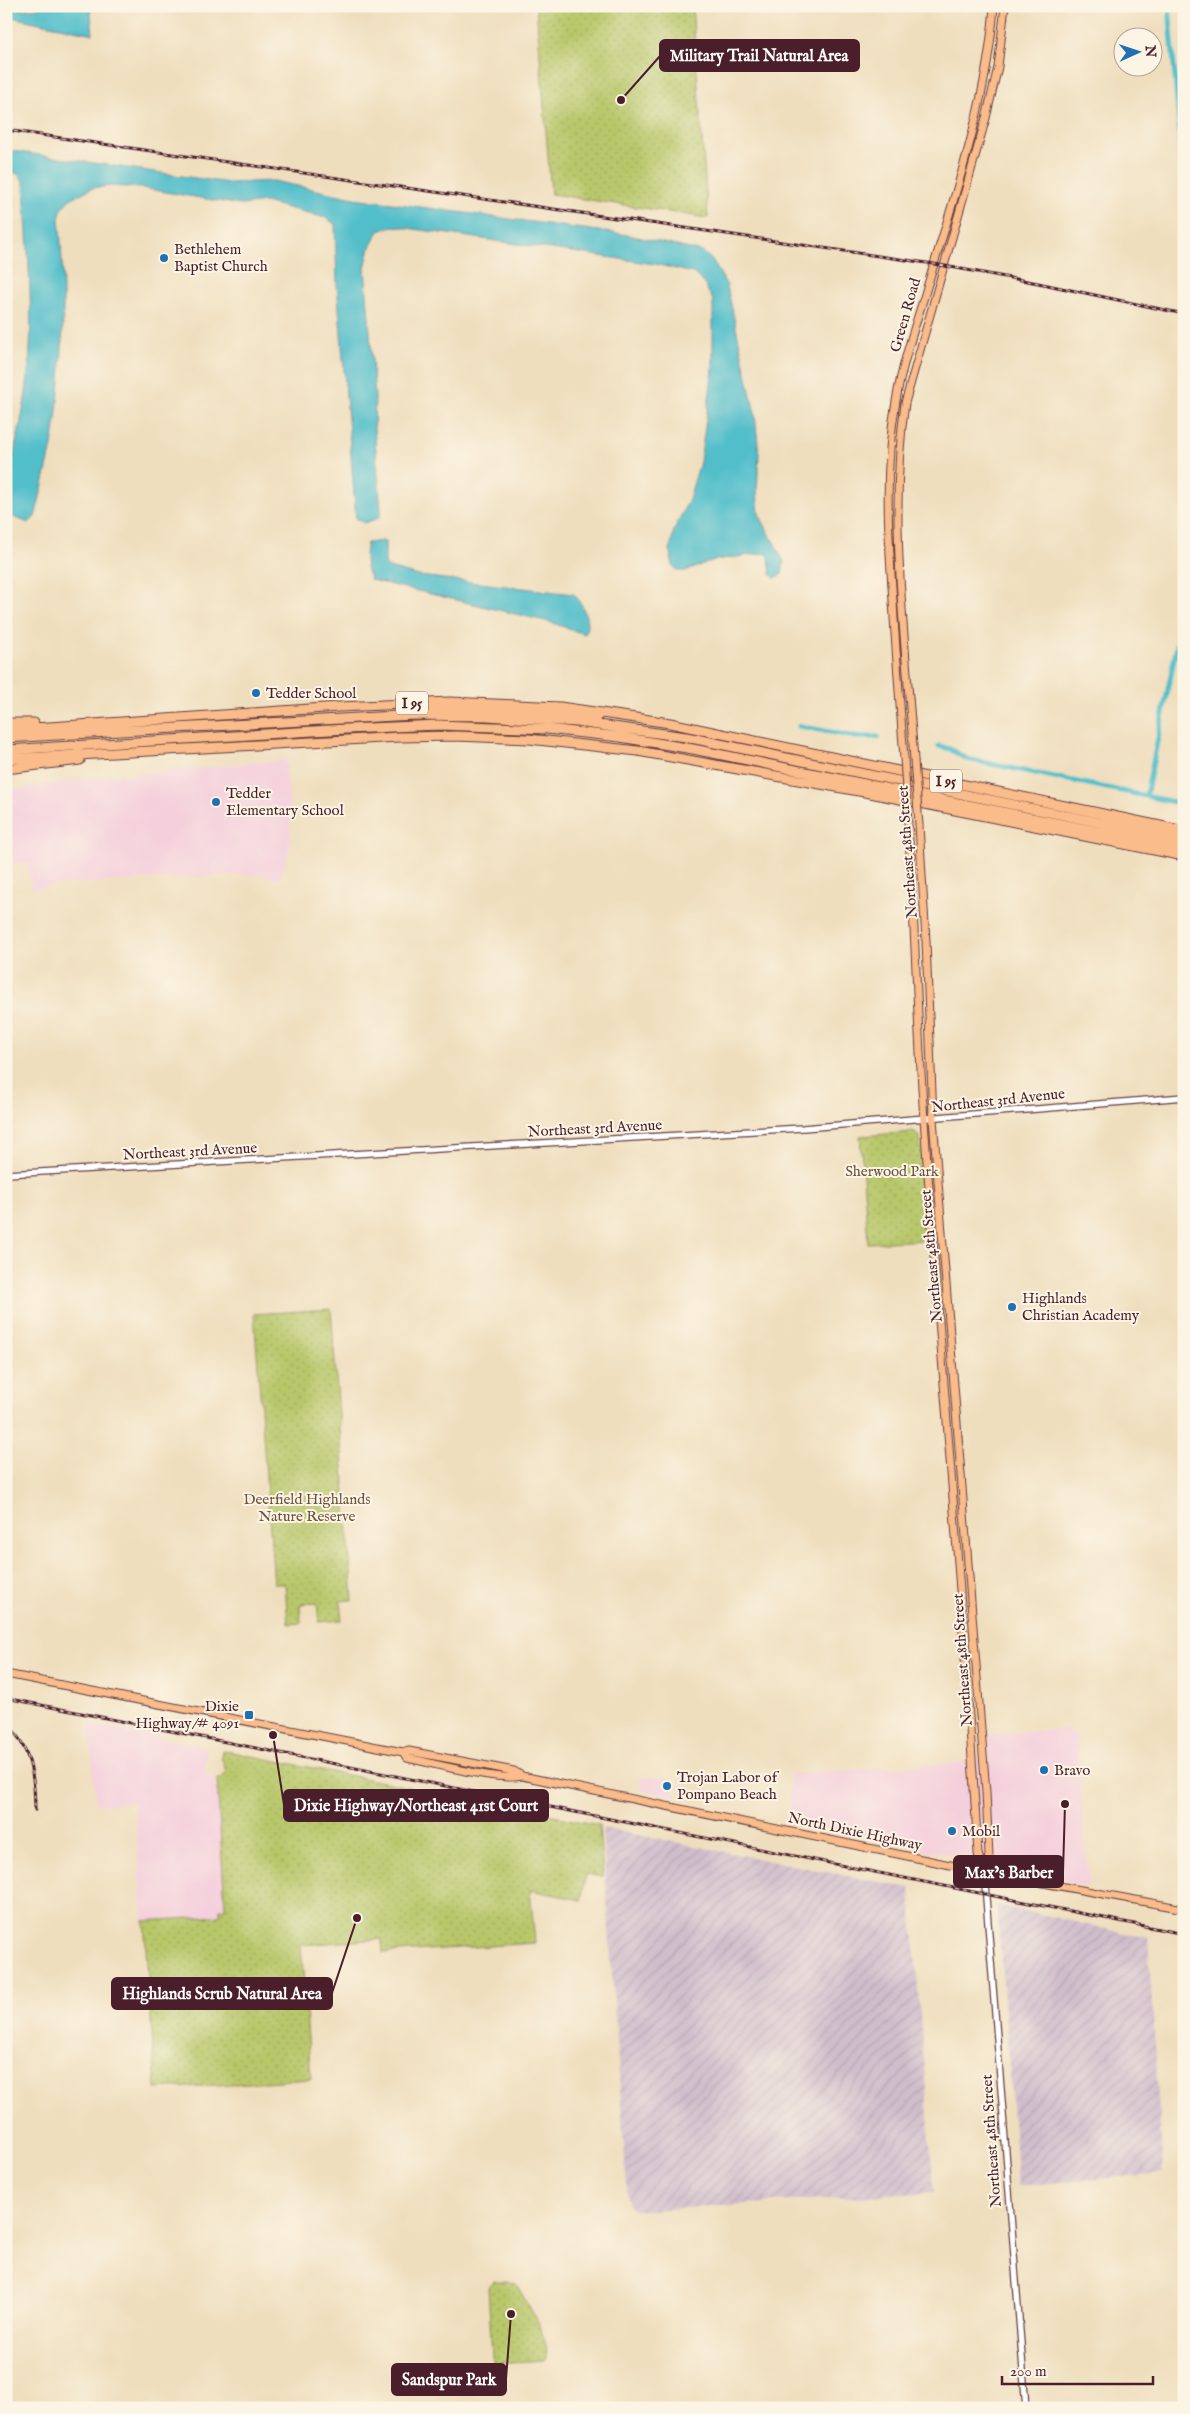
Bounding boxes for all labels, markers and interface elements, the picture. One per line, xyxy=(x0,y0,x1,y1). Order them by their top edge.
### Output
north arrow xyxy=(1112,28,1162,78)
callout: Military Trail Natural Area xyxy=(660,40,859,71)
text: N xyxy=(1141,44,1159,58)
text: Military Trail Natural Area xyxy=(670,47,849,67)
place label: Bethlehem Baptist Church xyxy=(174,240,268,276)
marker: Bethlehem Baptist Church xyxy=(158,252,170,264)
street label: Green Road xyxy=(886,275,925,354)
place label: Tedder School xyxy=(266,684,357,703)
marker: Tedder School xyxy=(250,687,262,699)
road number: I 95 xyxy=(396,691,428,714)
road number: I 95 xyxy=(930,769,962,792)
place label: Tedder Elementary School xyxy=(226,784,345,820)
street label: Northeast 48th Street xyxy=(893,785,922,919)
marker: Tedder Elementary School xyxy=(210,796,222,808)
street label: Northeast 3rd Avenue xyxy=(930,1084,1066,1117)
street label: Northeast 3rd Avenue xyxy=(527,1115,663,1142)
street label: Northeast 3rd Avenue xyxy=(122,1138,258,1165)
park label: Sherwood Park xyxy=(845,1162,940,1181)
street label: Northeast 48th Street xyxy=(916,1189,947,1323)
place label: Highlands Christian Academy xyxy=(1022,1289,1140,1325)
marker: Highlands Christian Academy xyxy=(1006,1301,1018,1313)
park label: Deerfield Highlands Nature Reserve xyxy=(243,1490,371,1526)
street label: Northeast 48th Street xyxy=(948,1593,977,1727)
place label: Dixie Highway/# 4091 xyxy=(135,1697,239,1733)
marker: Dixie Highway/# 4091 xyxy=(243,1709,255,1721)
place label: Bravo xyxy=(1054,1761,1090,1780)
marker: Bravo xyxy=(1038,1764,1050,1776)
place label: Trojan Labor of Pompano Beach xyxy=(677,1768,780,1804)
marker: Trojan Labor of Pompano Beach xyxy=(661,1780,673,1792)
callout: Dixie Highway/Northeast 41st Court xyxy=(284,1790,548,1821)
text: Dixie Highway/Northeast 41st Court xyxy=(294,1797,539,1817)
street label: North Dixie Highway xyxy=(786,1808,924,1855)
place label: Mobil xyxy=(962,1822,1001,1841)
marker: Mobil xyxy=(946,1825,958,1837)
callout: Max’s Barber xyxy=(954,1856,1063,1887)
text: Max’s Barber xyxy=(965,1864,1053,1884)
callout: Highlands Scrub Natural Area xyxy=(112,1978,332,2009)
text: Highlands Scrub Natural Area xyxy=(122,1985,323,2005)
street label: Northeast 48th Street xyxy=(977,2074,1006,2208)
scale bar xyxy=(1002,2354,1154,2386)
text: 200 m xyxy=(1010,2362,1047,2381)
callout: Sandspur Park xyxy=(392,2364,506,2395)
text: Sandspur Park xyxy=(402,2371,497,2391)

